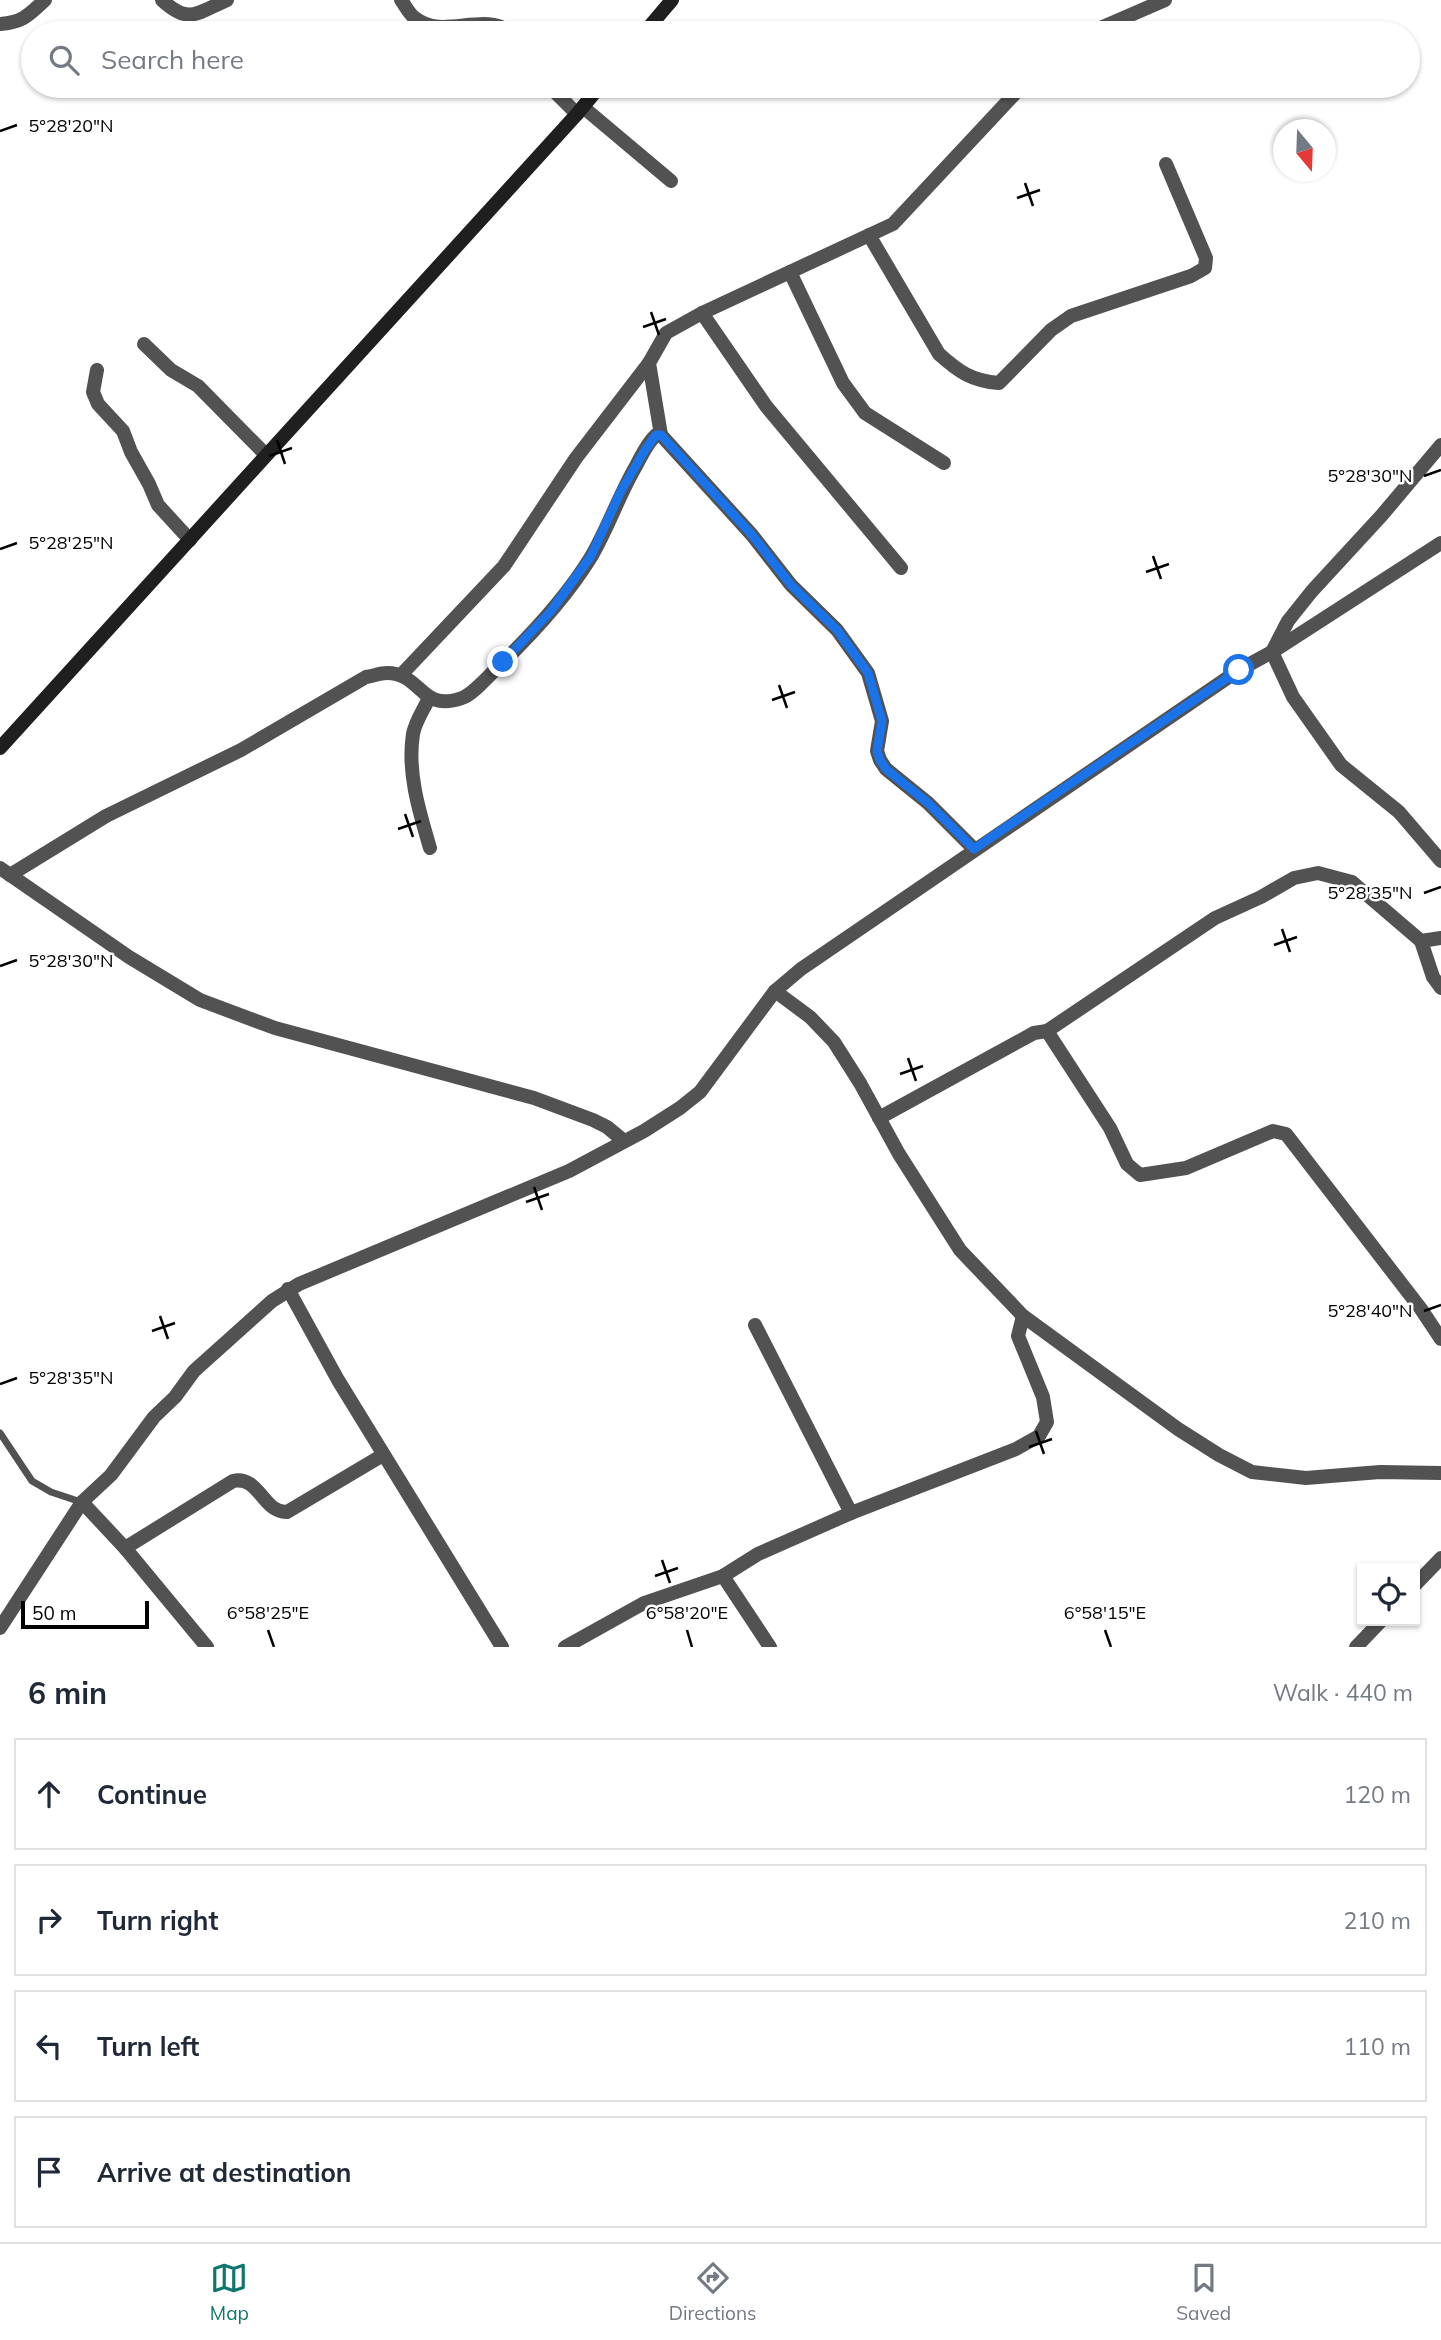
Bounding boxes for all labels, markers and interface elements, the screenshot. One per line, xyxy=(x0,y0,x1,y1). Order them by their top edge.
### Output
search box xyxy=(21,21,1420,98)
icon: search xyxy=(45,41,83,79)
text: Search here xyxy=(101,43,244,76)
text: 5°28'20"N xyxy=(28,114,114,137)
north arrow xyxy=(1273,119,1336,182)
text: 5°28'30"N xyxy=(1327,464,1413,487)
text: 5°28'25"N xyxy=(28,531,114,554)
route end xyxy=(487,646,518,677)
route start xyxy=(1223,654,1254,685)
text: 5°28'35"N xyxy=(1327,881,1413,904)
text: 5°28'30"N xyxy=(28,949,114,972)
text: 5°28'40"N xyxy=(1327,1299,1413,1322)
text: 5°28'35"N xyxy=(28,1366,114,1389)
map controls xyxy=(1357,1563,1420,1626)
button: locate xyxy=(1357,1563,1420,1626)
scale bar xyxy=(21,1598,149,1630)
text: 50 m xyxy=(32,1601,76,1625)
text: 6°58'25"E xyxy=(227,1601,309,1624)
text: 6°58'20"E xyxy=(646,1601,728,1624)
text: 6°58'15"E xyxy=(1064,1601,1146,1624)
text: 6 min xyxy=(28,1674,107,1712)
text: Walk · 440 m xyxy=(1273,1678,1413,1707)
icon: ahead xyxy=(30,1775,68,1813)
text: Continue xyxy=(97,1778,207,1811)
text: 120 m xyxy=(1343,1780,1411,1809)
icon: right xyxy=(30,1901,68,1939)
text: Turn right xyxy=(97,1904,218,1937)
text: 210 m xyxy=(1343,1906,1411,1935)
icon: left xyxy=(30,2027,68,2065)
text: Turn left xyxy=(97,2030,199,2063)
text: 110 m xyxy=(1343,2032,1411,2061)
icon: arrive xyxy=(30,2153,68,2191)
text: Arrive at destination xyxy=(97,2156,352,2189)
tab: Map xyxy=(210,2259,249,2325)
tab: Directions xyxy=(669,2259,757,2325)
tab: Saved xyxy=(1176,2259,1231,2325)

